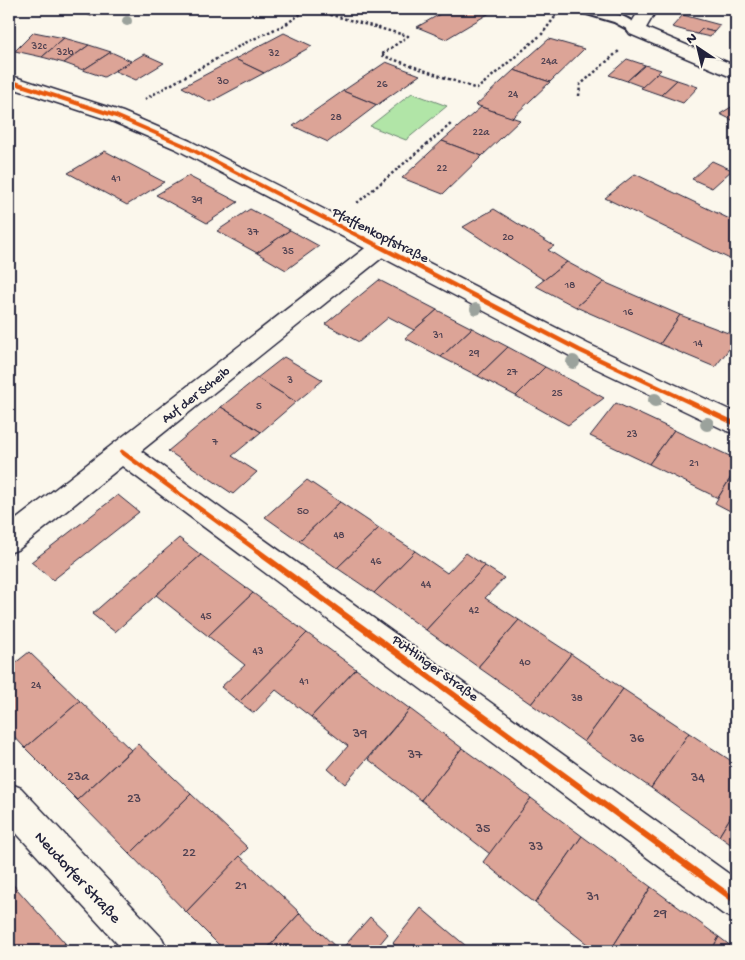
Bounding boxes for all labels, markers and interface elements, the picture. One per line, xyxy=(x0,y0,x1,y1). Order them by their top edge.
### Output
north arrow xyxy=(672,22,722,72)
text: N xyxy=(683,30,701,49)
house number: 32c xyxy=(31,41,48,53)
house number: 32b xyxy=(56,47,74,59)
house number: 32 xyxy=(267,48,280,60)
house number: 24a xyxy=(541,56,558,68)
house number: 30 xyxy=(216,76,229,88)
house number: 26 xyxy=(377,79,388,91)
house number: 24 xyxy=(508,89,519,101)
house number: 28 xyxy=(330,112,342,124)
house number: 22a xyxy=(473,127,490,139)
house number: 22 xyxy=(437,163,448,175)
house number: 41 xyxy=(111,173,121,185)
house number: 39 xyxy=(190,195,203,207)
street label: Pfaffenkopfstraße xyxy=(328,204,432,268)
house number: 37 xyxy=(246,227,259,239)
house number: 20 xyxy=(502,232,514,244)
house number: 35 xyxy=(281,246,294,258)
house number: 18 xyxy=(564,280,575,292)
house number: 16 xyxy=(622,307,633,319)
house number: 31 xyxy=(432,330,443,342)
house number: 14 xyxy=(692,338,704,350)
house number: 29 xyxy=(469,348,480,360)
street label: Auf der Scheib xyxy=(159,363,235,428)
house number: 27 xyxy=(506,367,518,379)
house number: 3 xyxy=(286,375,293,387)
house number: 25 xyxy=(551,388,563,400)
house number: 5 xyxy=(256,401,262,413)
house number: 23 xyxy=(626,429,638,441)
house number: 7 xyxy=(211,437,218,449)
house number: 21 xyxy=(689,458,699,470)
house number: 50 xyxy=(297,506,309,518)
house number: 48 xyxy=(333,530,345,542)
house number: 46 xyxy=(371,556,382,568)
house number: 44 xyxy=(421,579,432,591)
house number: 42 xyxy=(469,605,480,617)
house number: 45 xyxy=(201,611,212,623)
street label: Püttlinger Straße xyxy=(387,631,482,707)
house number: 43 xyxy=(253,646,264,658)
house number: 40 xyxy=(519,657,531,669)
house number: 41 xyxy=(299,676,309,688)
house number: 24 xyxy=(31,680,42,692)
house number: 38 xyxy=(570,693,583,705)
house number: 39 xyxy=(352,726,367,743)
house number: 36 xyxy=(629,731,645,748)
house number: 37 xyxy=(407,747,423,764)
house number: 23a xyxy=(67,769,90,786)
house number: 34 xyxy=(690,770,705,787)
house number: 23 xyxy=(127,791,141,808)
house number: 35 xyxy=(475,821,490,838)
street label: Neudorfer Straße xyxy=(29,829,124,929)
house number: 33 xyxy=(528,839,543,856)
house number: 22 xyxy=(182,845,196,862)
house number: 21 xyxy=(235,878,247,895)
house number: 31 xyxy=(586,889,599,906)
house number: 29 xyxy=(653,906,667,923)

